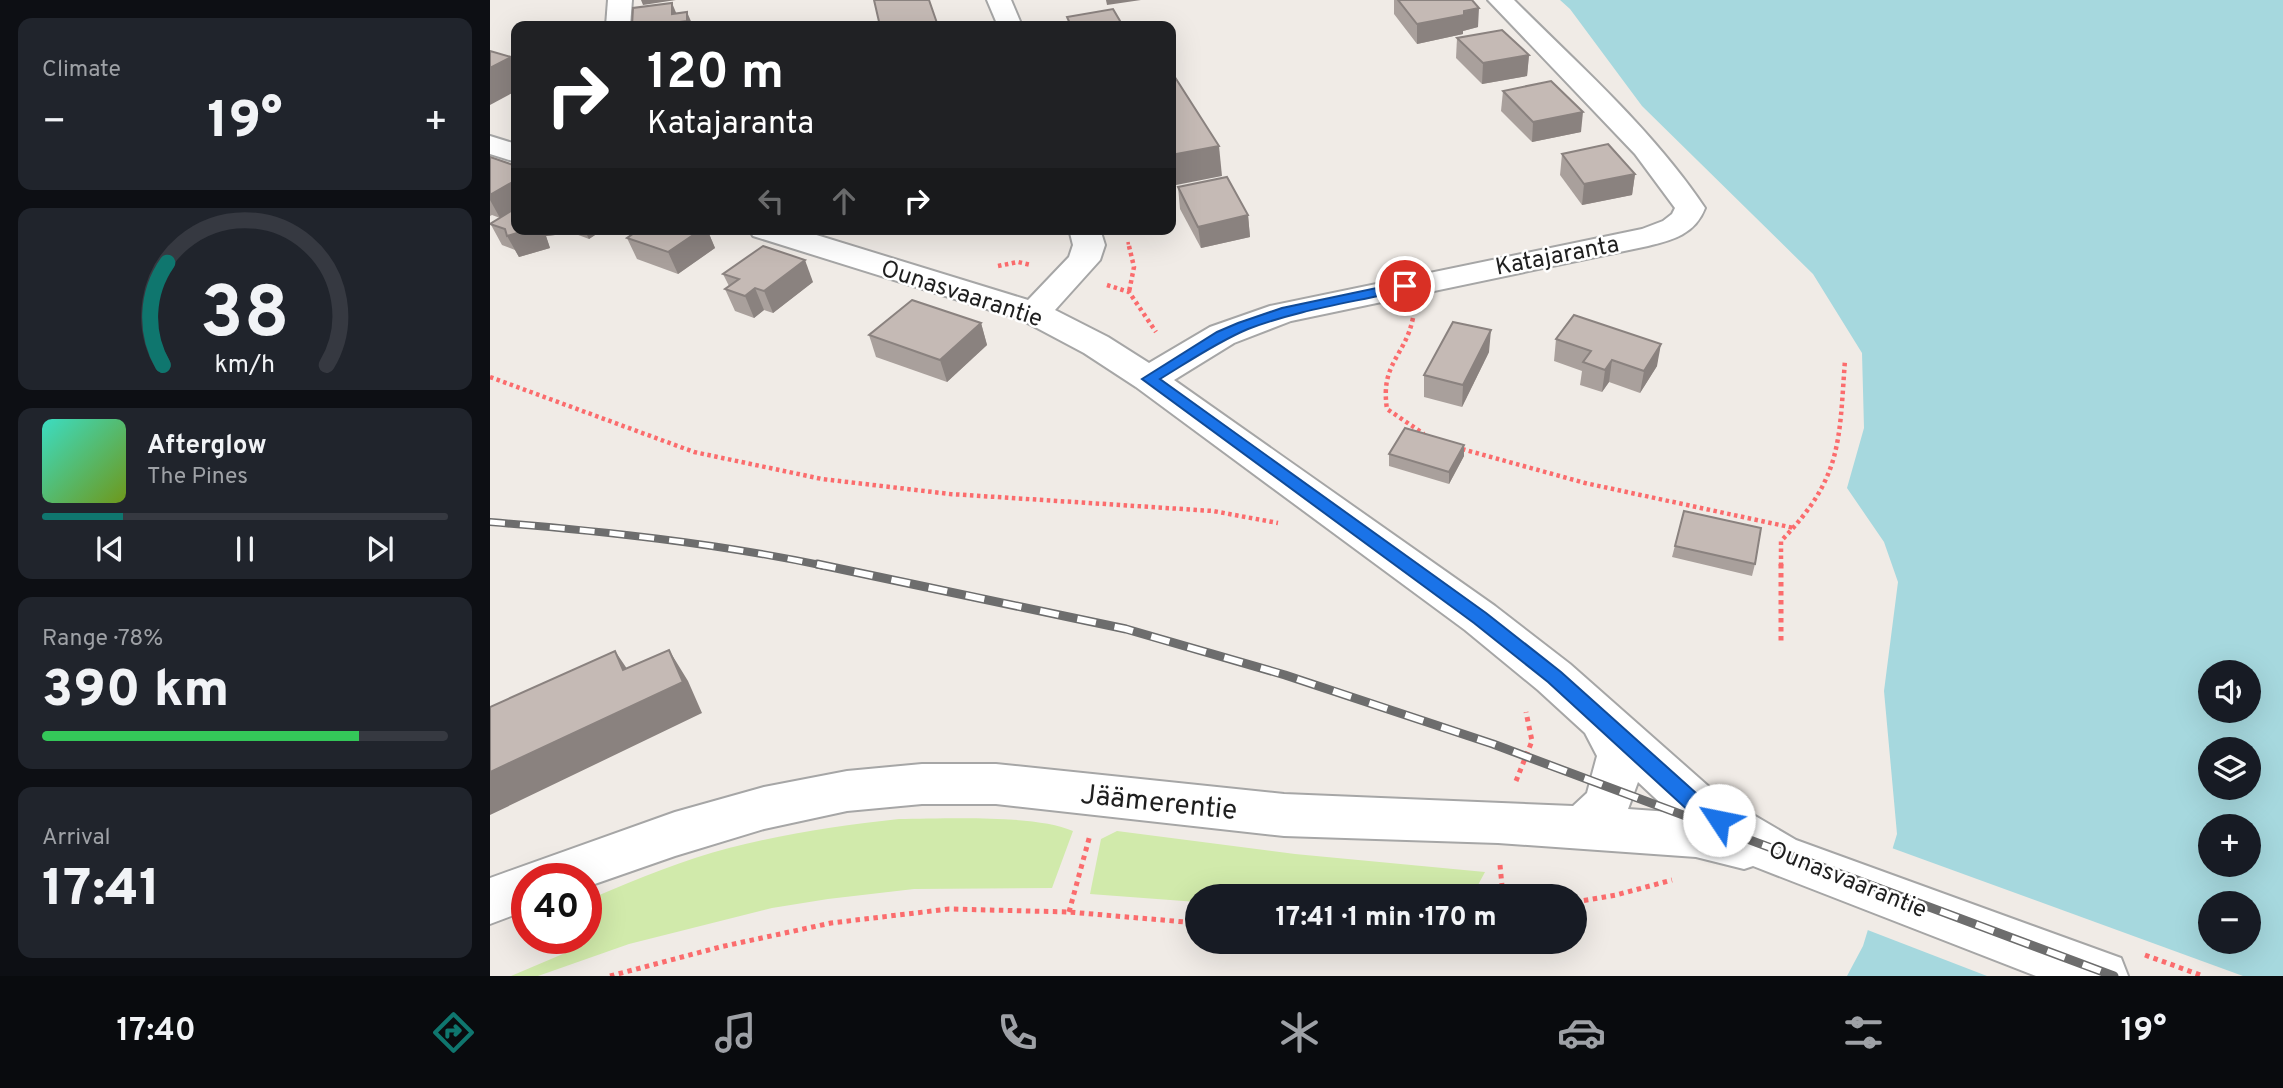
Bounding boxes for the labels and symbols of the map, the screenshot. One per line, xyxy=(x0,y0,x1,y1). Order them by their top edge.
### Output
street label: Katajaranta xyxy=(1493,230,1622,284)
street label: Ounasvaarantie xyxy=(877,255,1046,335)
pin xyxy=(1375,256,1435,316)
street label: Jäämerentie xyxy=(1079,778,1239,830)
position arrow xyxy=(1682,783,1756,857)
street label: Ounasvaarantie xyxy=(1764,835,1931,926)
speed limit sign: 40 xyxy=(511,863,602,954)

